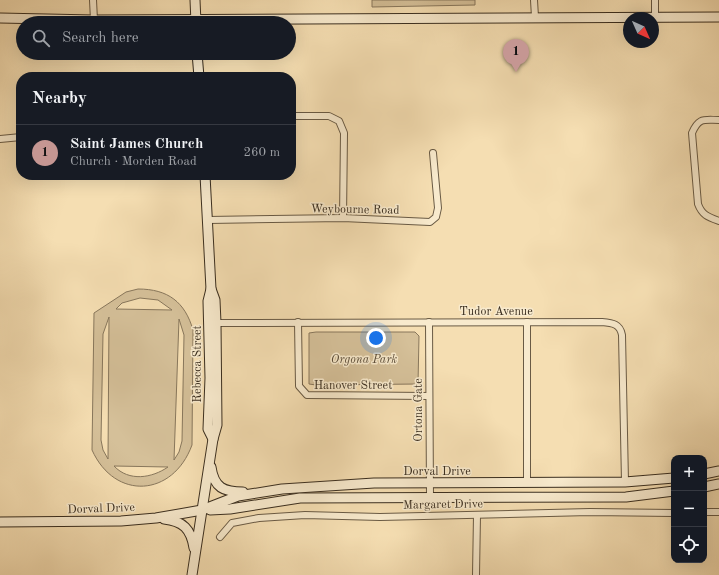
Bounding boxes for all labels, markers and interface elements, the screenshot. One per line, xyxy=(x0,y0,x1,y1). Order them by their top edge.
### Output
north arrow xyxy=(623,12,659,48)
search box xyxy=(16,16,296,60)
icon: search xyxy=(30,27,52,49)
text: Search here xyxy=(62,31,139,46)
pin: 1 xyxy=(503,39,529,72)
text: Nearby xyxy=(32,90,87,107)
text: Saint James Church xyxy=(70,137,203,152)
text: 1 xyxy=(41,146,49,159)
text: 260 m xyxy=(243,146,280,159)
text: Church · Morden Road xyxy=(70,155,197,168)
street label: Weybourne Road xyxy=(310,203,400,217)
street label: Tudor Avenue xyxy=(459,306,533,318)
street label: Rebecca Street xyxy=(192,325,204,403)
your location xyxy=(366,328,386,348)
park label: Orgona Park xyxy=(331,354,397,366)
street label: Ortona Gate xyxy=(413,378,425,442)
street label: Hanover Street xyxy=(314,380,392,392)
map controls xyxy=(671,455,707,563)
button: + xyxy=(671,455,707,491)
street label: Dorval Drive xyxy=(403,466,471,478)
button: − xyxy=(671,491,707,527)
street label: Margaret Drive xyxy=(403,498,484,512)
street label: Dorval Drive xyxy=(67,502,135,516)
button: locate xyxy=(671,527,707,563)

